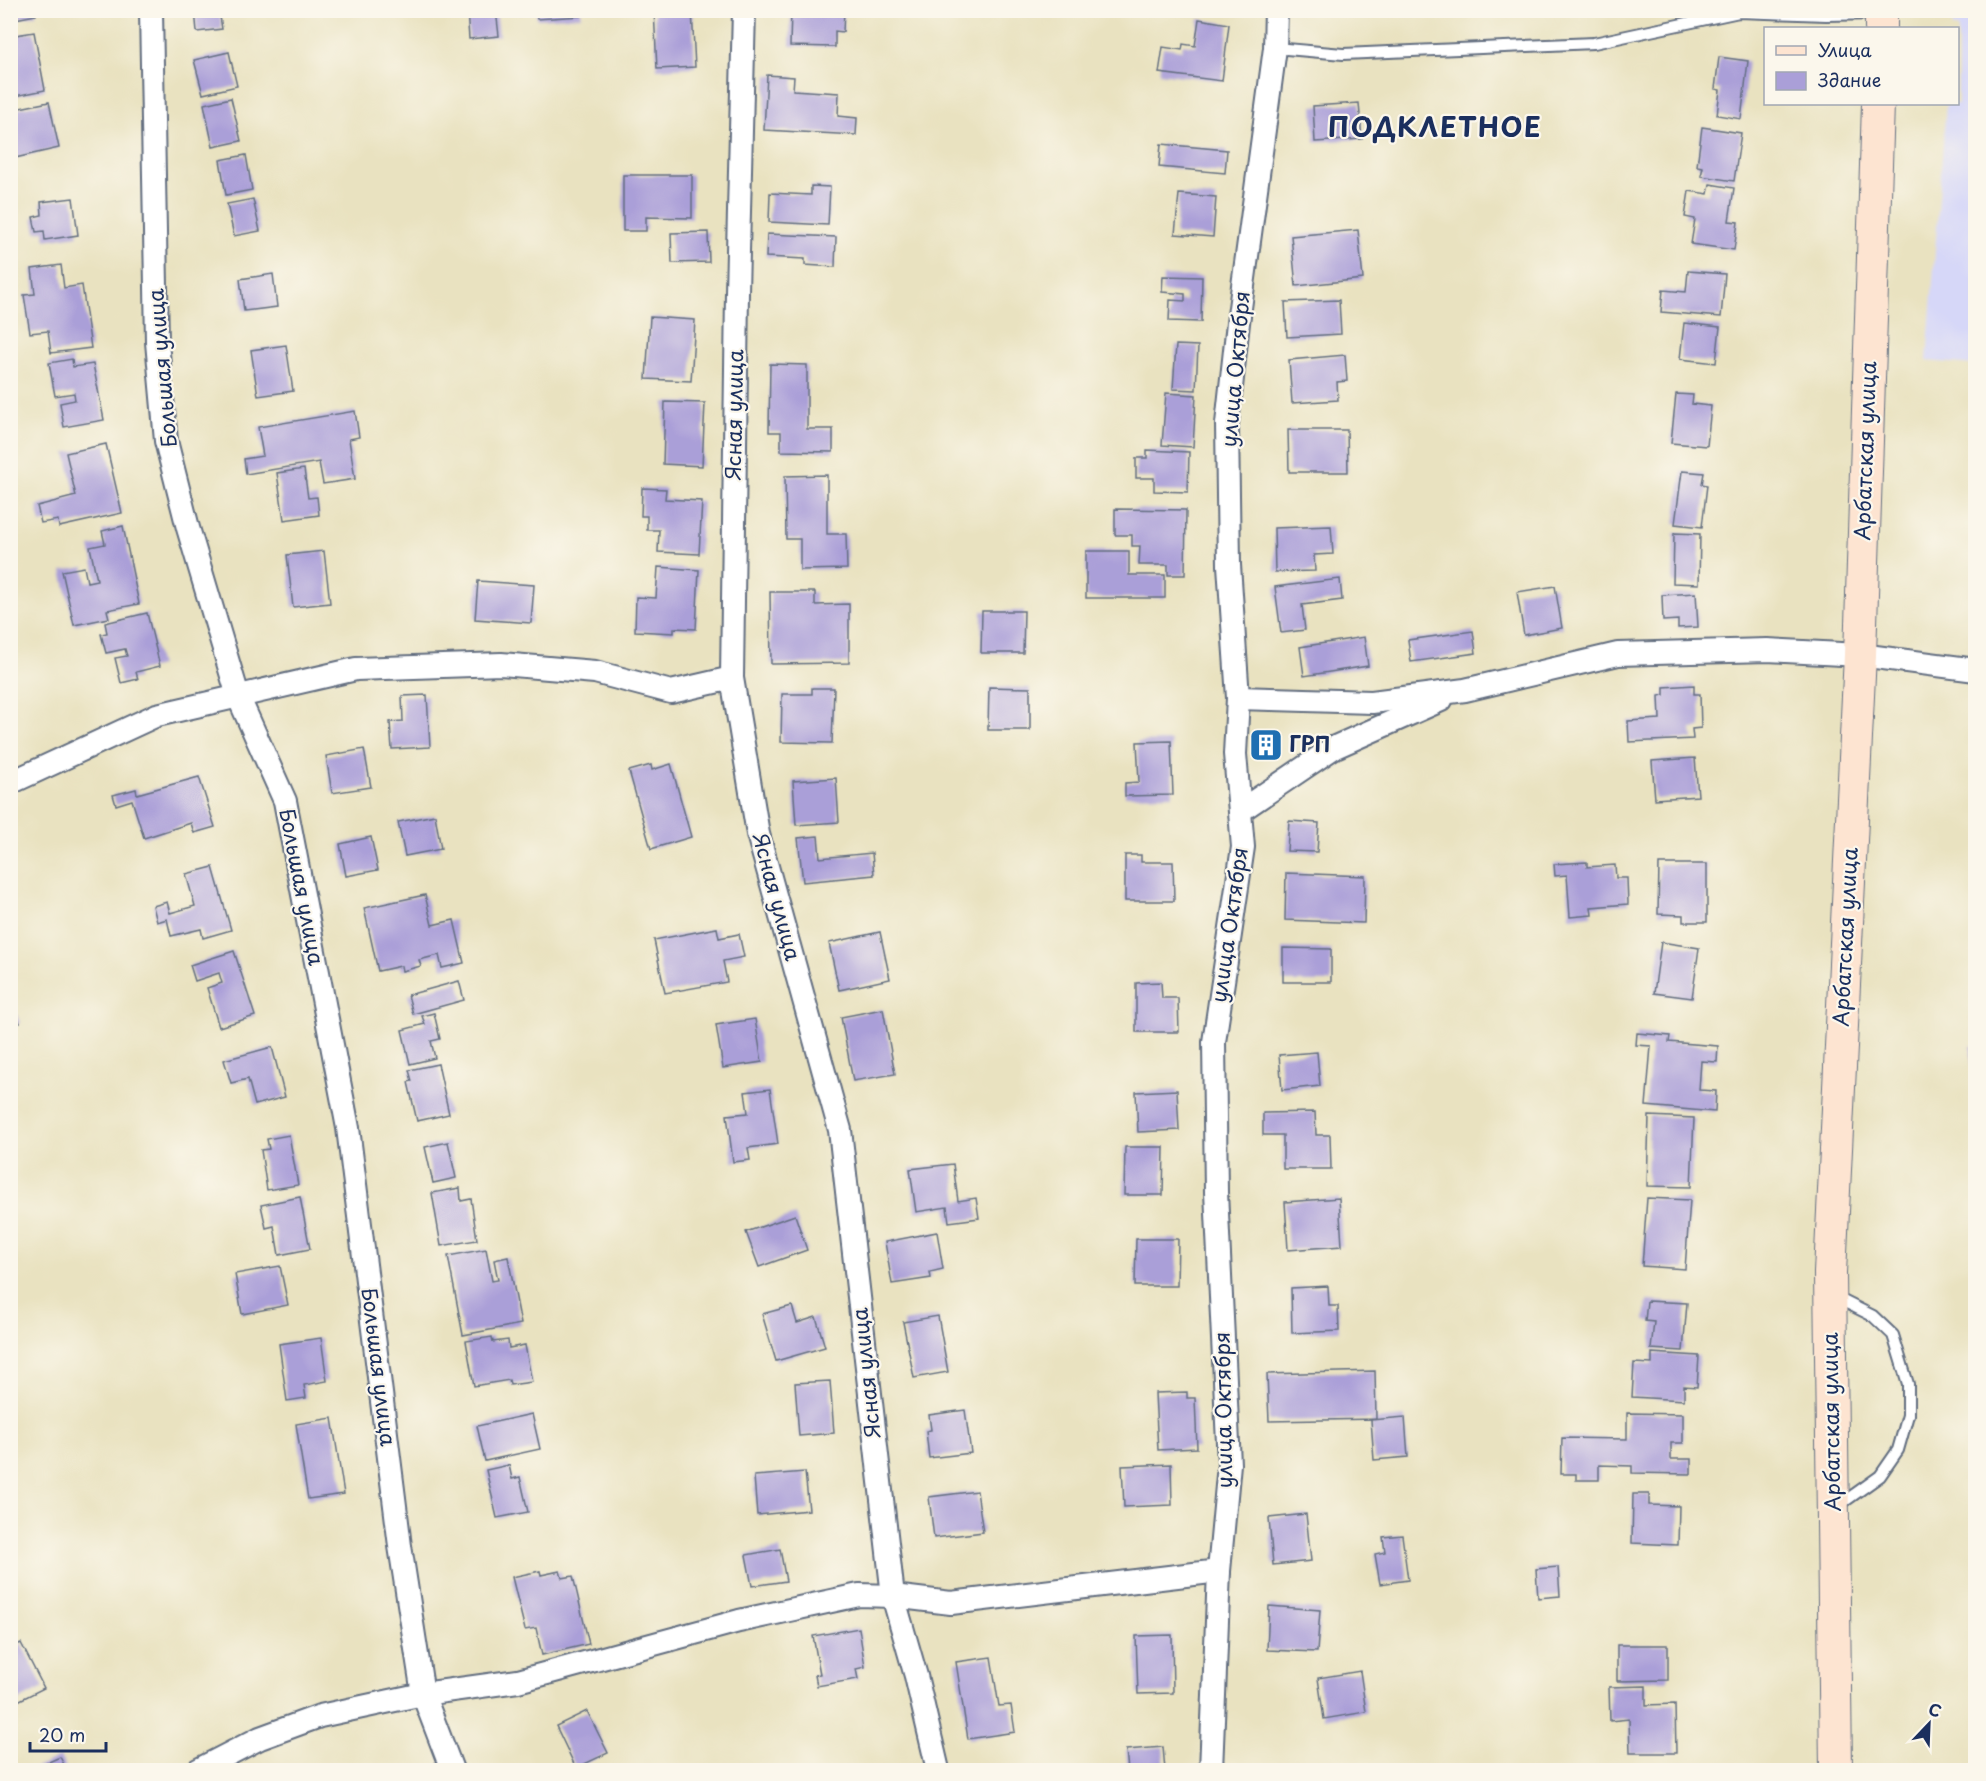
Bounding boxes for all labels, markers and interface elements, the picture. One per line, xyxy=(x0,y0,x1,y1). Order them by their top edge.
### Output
legend xyxy=(1764,27,1959,105)
text: Улица xyxy=(1818,36,1872,63)
text: Здание xyxy=(1818,66,1881,93)
district label: ПОДКЛЕТНОЕ xyxy=(1328,105,1542,146)
street label: Большая улица xyxy=(138,287,184,449)
street label: улица Октября xyxy=(1211,289,1257,448)
street label: Ясная улица xyxy=(716,348,750,481)
street label: Арбатская улица xyxy=(1845,360,1883,541)
building icon: ГРП xyxy=(1248,727,1284,763)
place label: ГРП xyxy=(1289,727,1330,759)
street label: Большая улица xyxy=(272,805,334,969)
street label: Ясная улица xyxy=(746,829,811,965)
street label: улица Октября xyxy=(1201,845,1255,1005)
street label: Арбатская улица xyxy=(1823,846,1865,1027)
street label: Большая улица xyxy=(354,1286,406,1449)
street label: Ясная улица xyxy=(842,1306,888,1440)
street label: улица Октября xyxy=(1205,1331,1239,1489)
street label: Арбатская улица xyxy=(1812,1331,1848,1512)
north arrow xyxy=(1899,1694,1959,1754)
text: С xyxy=(1925,1696,1945,1723)
scale bar xyxy=(30,1715,106,1753)
text: 20 m xyxy=(39,1721,85,1748)

